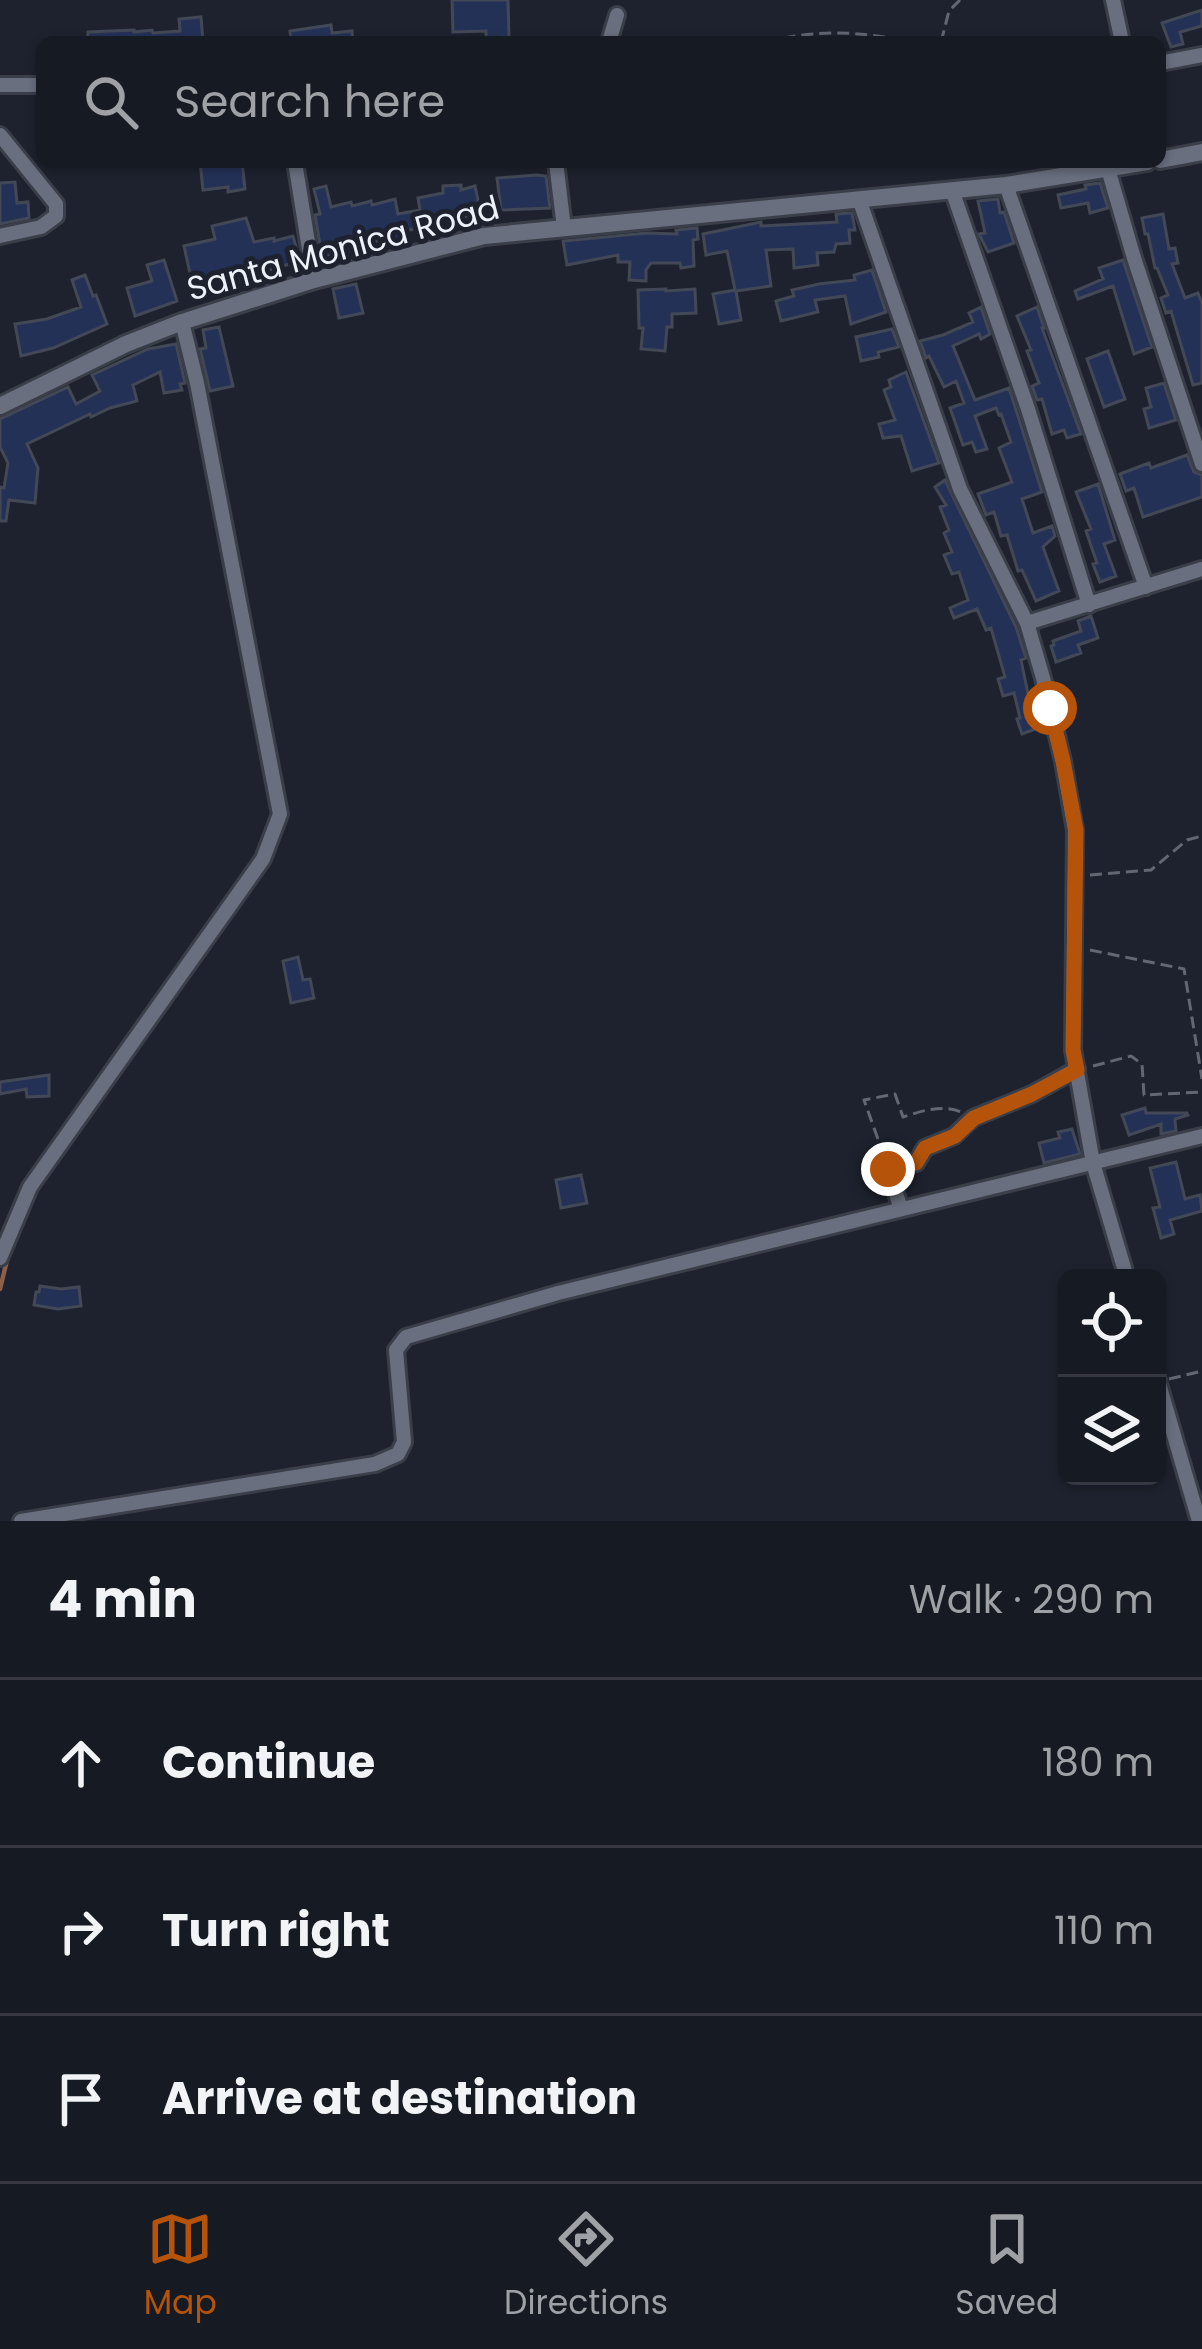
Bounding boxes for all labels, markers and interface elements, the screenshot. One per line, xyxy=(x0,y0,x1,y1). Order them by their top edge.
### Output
search box xyxy=(36,36,1166,168)
icon: search xyxy=(78,69,144,135)
text: Search here xyxy=(174,70,445,133)
street label: Santa Monica Road xyxy=(182,184,504,312)
route start xyxy=(1023,681,1077,735)
route end xyxy=(861,1142,915,1196)
map controls xyxy=(1058,1269,1166,1485)
button: locate xyxy=(1058,1269,1166,1377)
button: layers xyxy=(1058,1377,1166,1485)
text: 4 min xyxy=(48,1563,197,1635)
text: Walk · 290 m xyxy=(909,1572,1154,1627)
icon: ahead xyxy=(48,1730,114,1796)
text: Continue xyxy=(162,1731,375,1794)
text: 180 m xyxy=(1042,1735,1154,1790)
icon: right xyxy=(48,1898,114,1964)
text: Turn right xyxy=(162,1899,390,1962)
text: 110 m xyxy=(1054,1903,1154,1958)
icon: arrive xyxy=(48,2066,114,2132)
text: Arrive at destination xyxy=(162,2067,637,2130)
tab: Map xyxy=(144,2206,217,2328)
tab: Directions xyxy=(504,2206,668,2328)
tab: Saved xyxy=(955,2206,1058,2328)

